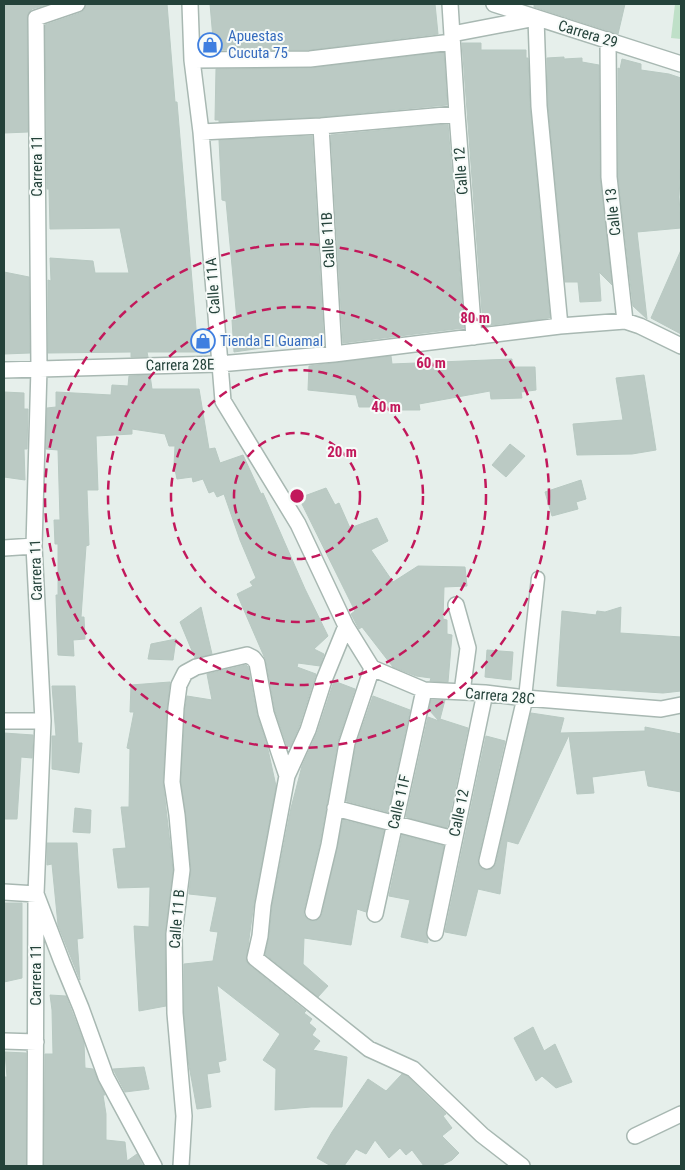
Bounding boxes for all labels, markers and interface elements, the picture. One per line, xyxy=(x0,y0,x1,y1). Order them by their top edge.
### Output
street label: Carrera 29 xyxy=(556,16,620,52)
place label: Apuestas Cucuta 75 xyxy=(228,27,288,62)
shop icon: Apuestas Cucuta 75 xyxy=(197,32,223,58)
street label: Carrera 11 xyxy=(28,135,46,197)
street label: Calle 12 xyxy=(450,147,472,195)
street label: Calle 13 xyxy=(602,187,624,237)
street label: Calle 11B xyxy=(318,212,338,268)
street label: Calle 11A xyxy=(202,257,224,315)
text: 80 m xyxy=(460,309,490,327)
shop icon: Tienda El Guamal xyxy=(190,328,216,354)
place label: Tienda El Guamal xyxy=(220,332,323,350)
text: 60 m xyxy=(416,354,446,372)
street label: Carrera 28E xyxy=(145,355,215,375)
text: 40 m xyxy=(371,398,401,416)
text: 20 m xyxy=(327,443,357,461)
centre of rings xyxy=(288,487,306,505)
street label: Carrera 11 xyxy=(26,539,46,601)
street label: Carrera 28C xyxy=(464,684,536,708)
street label: Calle 11F xyxy=(384,773,414,831)
street label: Calle 12 xyxy=(445,788,473,838)
street label: Calle 11 B xyxy=(165,889,189,949)
street label: Carrera 11 xyxy=(27,944,45,1006)

